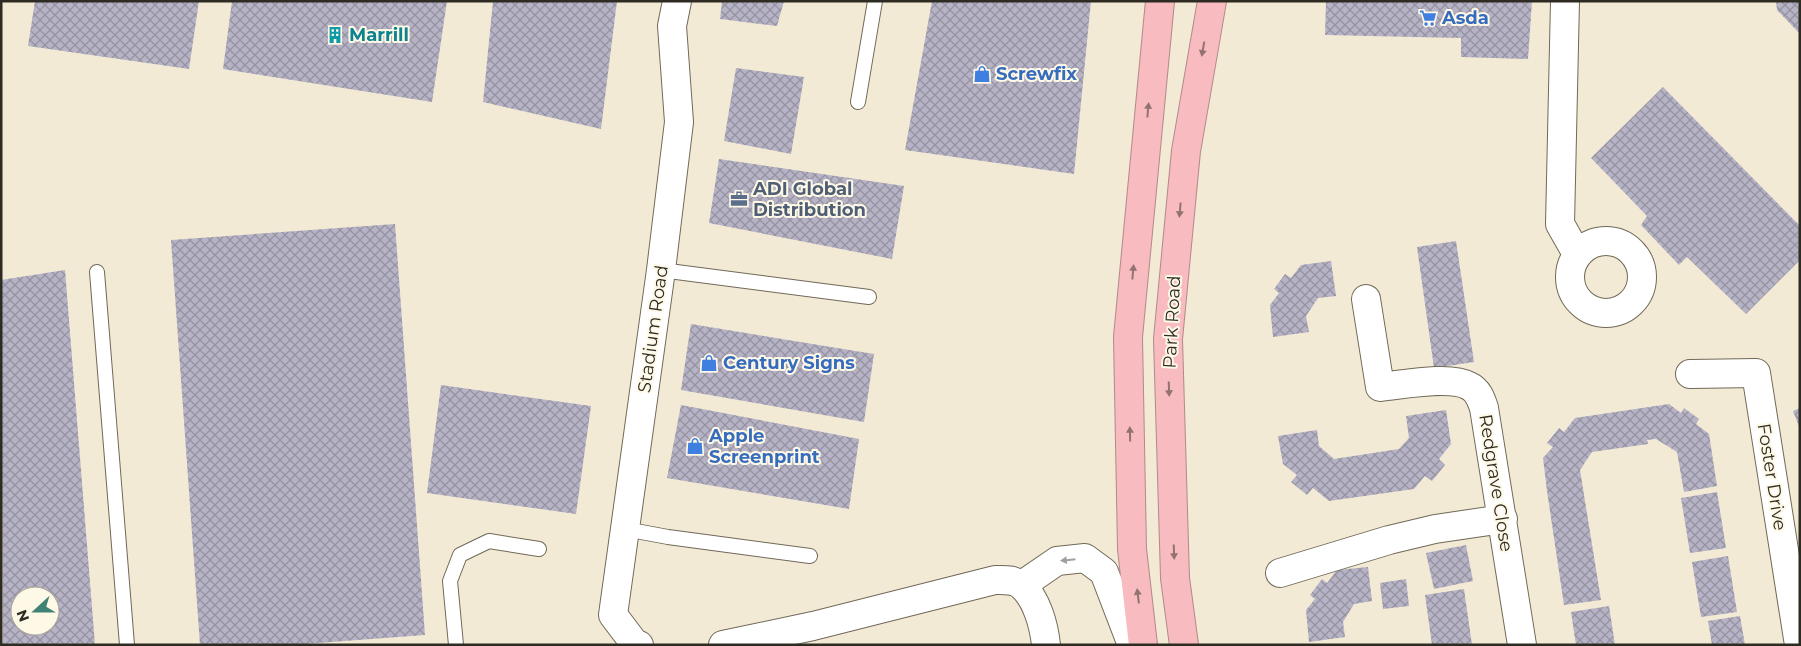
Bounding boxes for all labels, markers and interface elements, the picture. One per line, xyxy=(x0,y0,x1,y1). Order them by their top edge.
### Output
place label: Asda xyxy=(1441,7,1489,29)
supermarket icon: Asda xyxy=(1418,8,1438,28)
place label: Marrill xyxy=(349,24,409,46)
building icon: Marrill xyxy=(325,25,345,45)
one-way arrow xyxy=(1199,42,1207,58)
place label: Screwfix xyxy=(996,63,1077,85)
shop icon: Screwfix xyxy=(972,64,992,84)
one-way arrow xyxy=(1144,102,1152,118)
place label: ADI Global Distribution xyxy=(752,178,866,221)
office icon: ADI Global Distribution xyxy=(729,189,749,209)
one-way arrow xyxy=(1176,202,1184,218)
street label: Stadium Road xyxy=(633,264,673,394)
one-way arrow xyxy=(1130,264,1138,280)
street label: Park Road xyxy=(1159,275,1185,369)
place label: Century Signs xyxy=(723,352,855,374)
shop icon: Century Signs xyxy=(699,353,719,373)
one-way arrow xyxy=(1166,382,1174,398)
street label: Redgrave Close xyxy=(1474,413,1518,553)
street label: Foster Drive xyxy=(1753,422,1791,532)
place label: Apple Screenprint xyxy=(708,425,820,468)
one-way arrow xyxy=(1125,426,1133,442)
shop icon: Apple Screenprint xyxy=(685,436,705,456)
one-way arrow xyxy=(1170,544,1178,560)
one-way arrow xyxy=(1059,556,1075,564)
north arrow xyxy=(10,586,60,636)
one-way arrow xyxy=(1134,588,1142,604)
text: N xyxy=(12,607,33,624)

